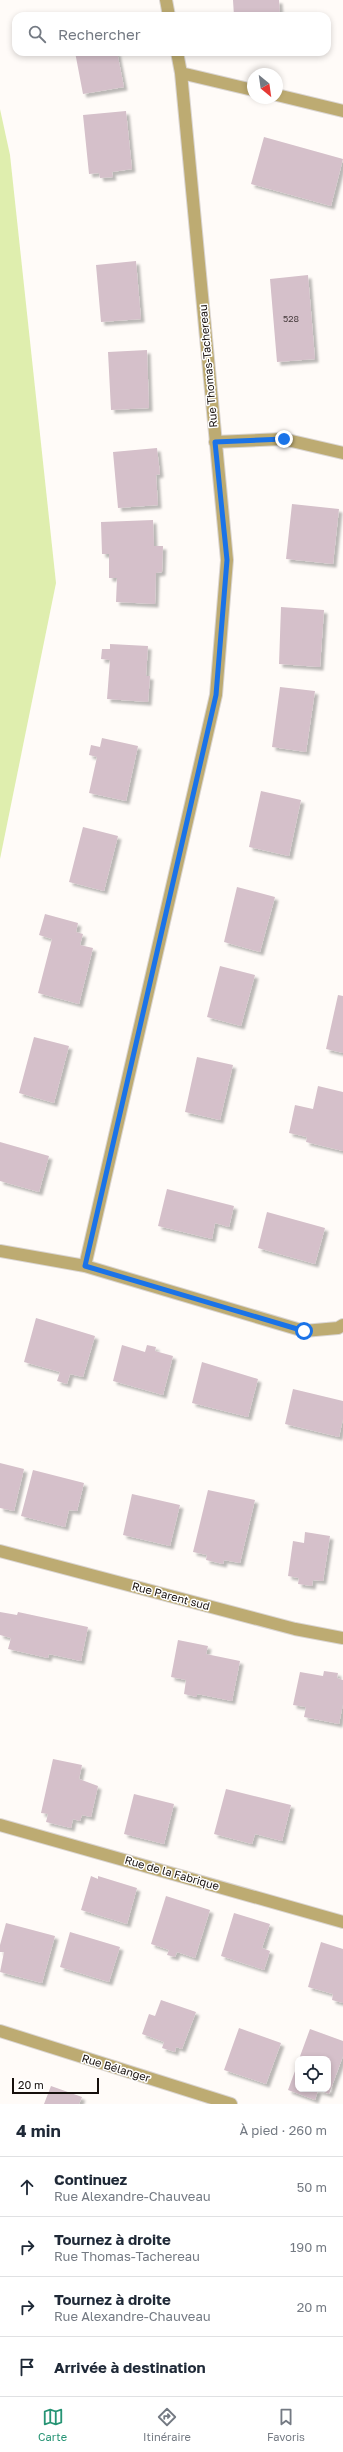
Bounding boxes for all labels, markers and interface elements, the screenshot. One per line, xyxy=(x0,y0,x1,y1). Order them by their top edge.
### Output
search box xyxy=(12,12,331,56)
icon: search xyxy=(26,23,48,45)
text: Rechercher xyxy=(58,25,141,43)
north arrow xyxy=(247,68,283,104)
street label: Rue Thomas-Tachereau xyxy=(196,304,219,428)
house number: 528 xyxy=(283,313,299,324)
route end xyxy=(275,430,293,448)
route start xyxy=(295,1322,313,1340)
street label: Rue Parent sud xyxy=(131,1579,211,1612)
street label: Rue de la Fabrique xyxy=(123,1853,221,1892)
street label: Rue Bélanger xyxy=(80,2051,153,2084)
map controls xyxy=(295,2056,331,2092)
button: locate xyxy=(295,2056,331,2092)
scale bar xyxy=(12,2076,99,2095)
text: 20 m xyxy=(18,2078,44,2091)
text: 4 min xyxy=(16,2120,61,2141)
text: À pied · 260 m xyxy=(239,2122,327,2138)
text: Continuez xyxy=(54,2170,127,2188)
icon: ahead xyxy=(16,2176,38,2198)
text: 50 m xyxy=(297,2179,327,2195)
text: Rue Alexandre-Chauveau xyxy=(54,2188,211,2204)
text: Tournez à droite xyxy=(54,2230,171,2248)
icon: right xyxy=(16,2236,38,2258)
text: 190 m xyxy=(290,2239,327,2255)
text: Rue Thomas-Tachereau xyxy=(54,2248,200,2264)
text: Tournez à droite xyxy=(54,2290,171,2308)
icon: right xyxy=(16,2296,38,2318)
text: 20 m xyxy=(297,2299,327,2315)
text: Rue Alexandre-Chauveau xyxy=(54,2308,211,2324)
icon: arrive xyxy=(16,2356,38,2378)
text: Arrivée à destination xyxy=(54,2358,206,2376)
tab: Carte xyxy=(38,2406,67,2443)
tab: Itinéraire xyxy=(143,2406,191,2443)
tab: Favoris xyxy=(267,2406,305,2443)

